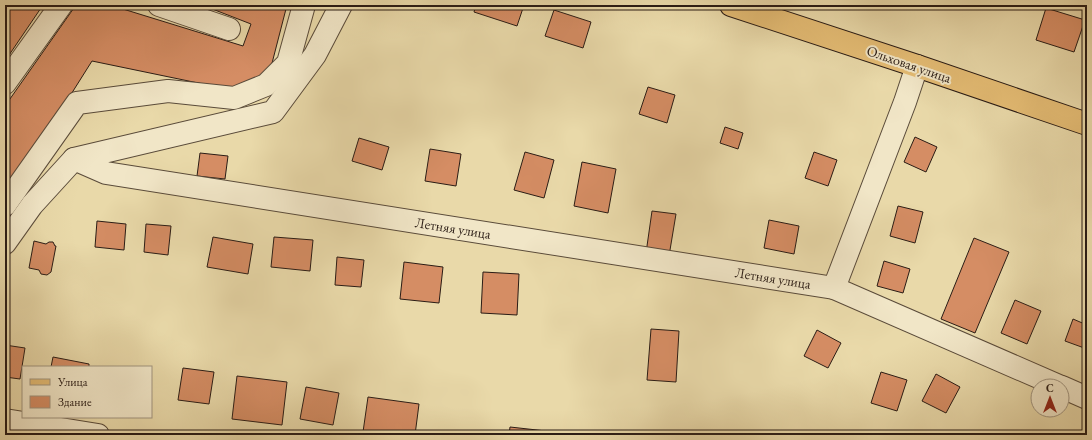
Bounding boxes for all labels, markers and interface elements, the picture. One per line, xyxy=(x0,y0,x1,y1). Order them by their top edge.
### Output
street label: Ольховая улица xyxy=(864,41,954,87)
street label: Летняя улица xyxy=(414,213,493,243)
street label: Летняя улица xyxy=(734,263,813,293)
legend xyxy=(22,366,152,418)
text: Улица xyxy=(57,374,88,390)
north arrow xyxy=(1030,378,1070,418)
text: С xyxy=(1046,381,1054,395)
text: Здание xyxy=(58,394,92,410)

